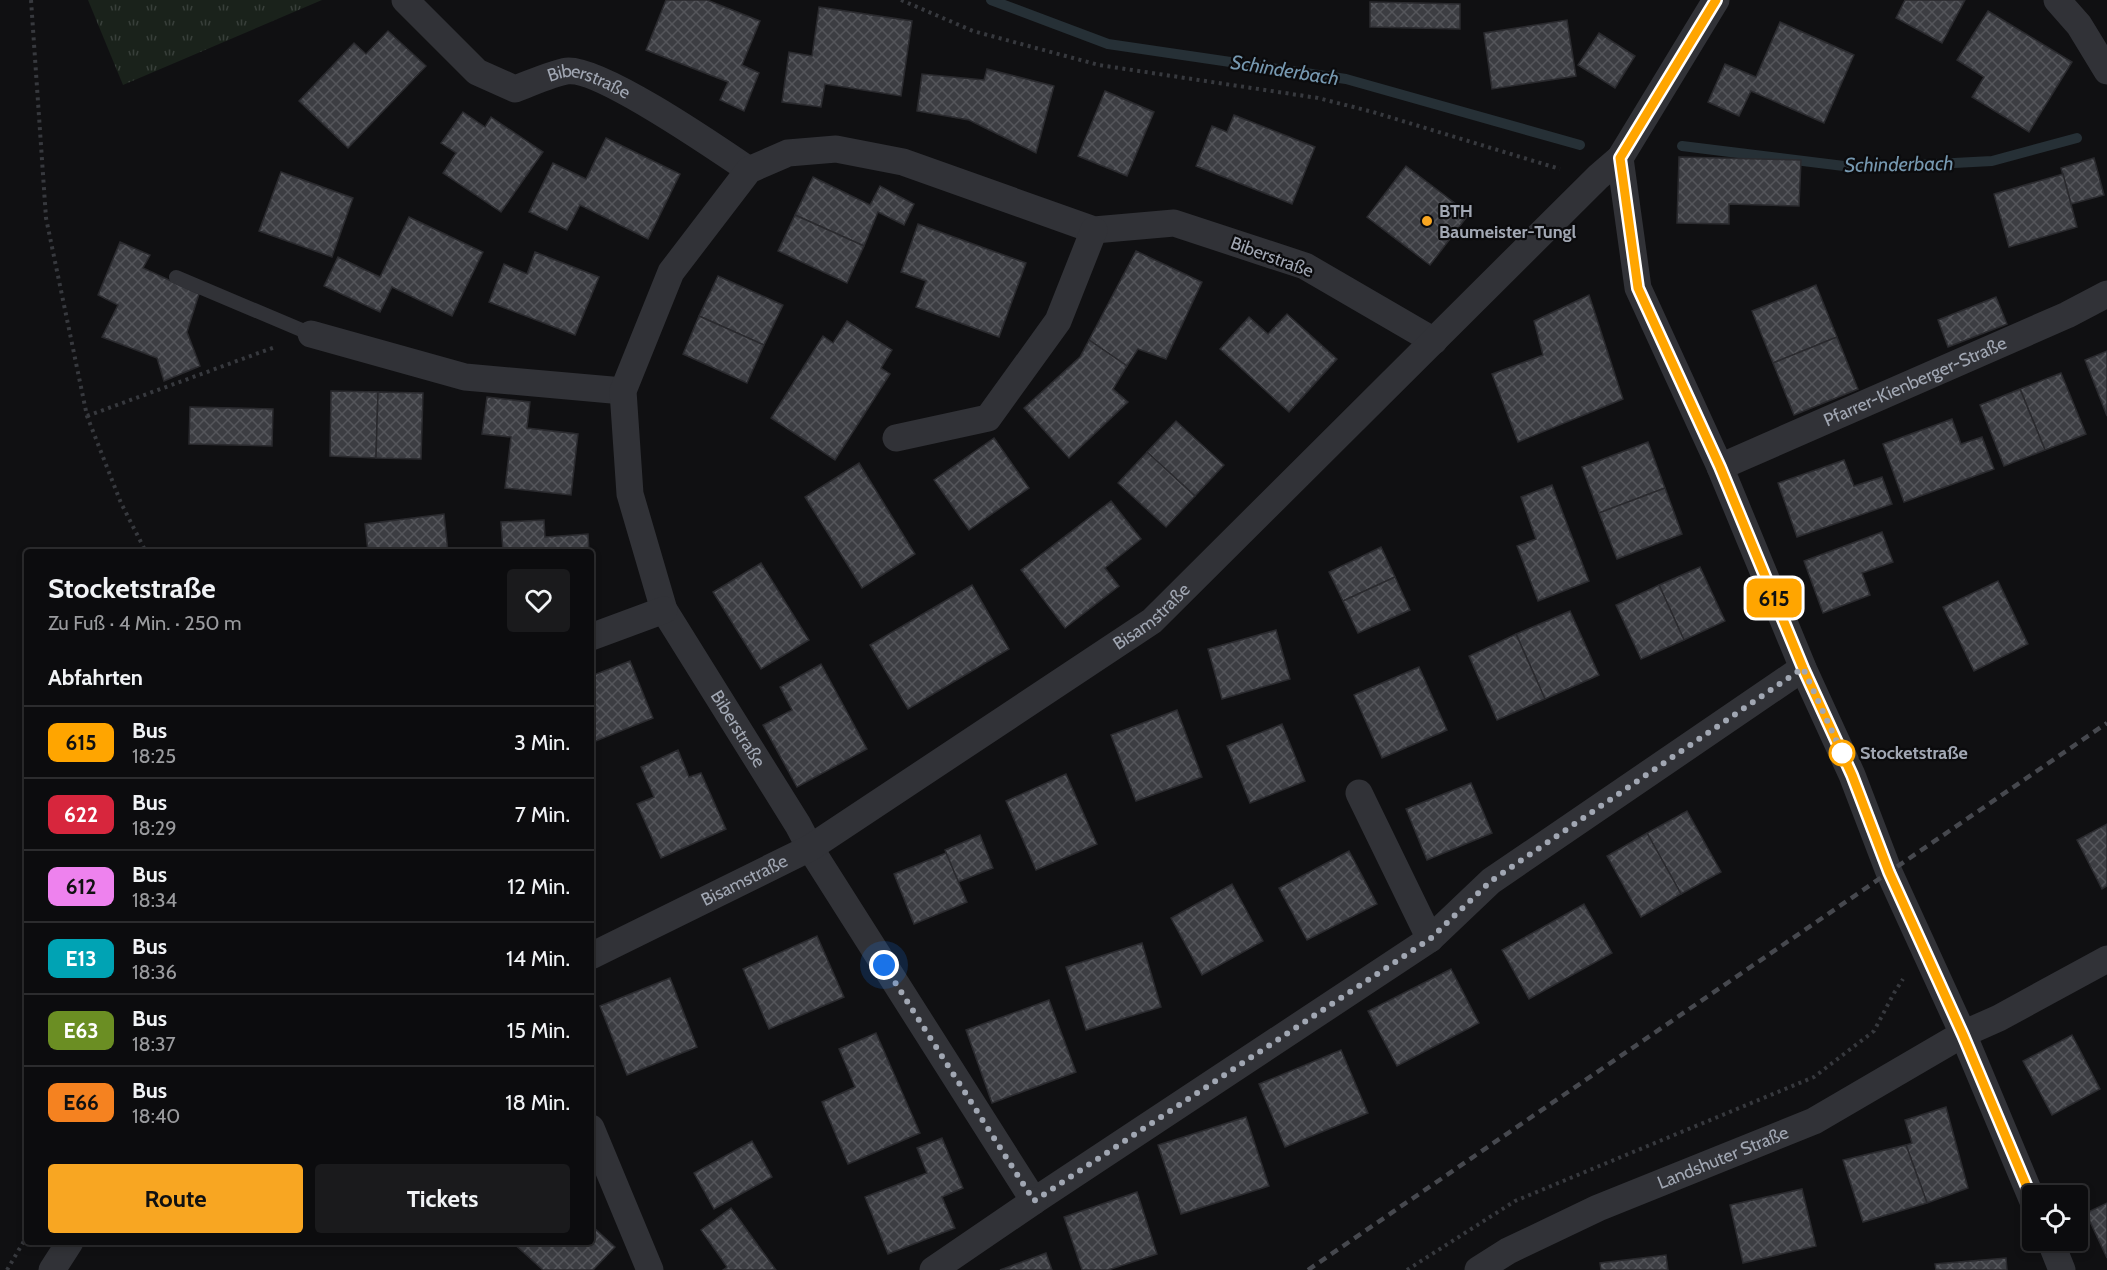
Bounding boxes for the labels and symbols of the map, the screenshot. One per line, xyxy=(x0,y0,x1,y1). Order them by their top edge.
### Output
water label: Schinderbach xyxy=(1229,50,1341,90)
street label: Biberstraße xyxy=(545,59,634,104)
water label: Schinderbach xyxy=(1844,151,1954,177)
place label: BTH Baumeister-Tungl xyxy=(1439,200,1577,243)
marker: BTH Baumeister-Tungl xyxy=(1420,214,1434,228)
street label: Biberstraße xyxy=(1228,232,1316,282)
street label: Pfarrer-Kienberger-Straße xyxy=(1820,332,2010,431)
line badge: 615 xyxy=(1740,578,1808,618)
street label: Bisamstraße xyxy=(1109,579,1195,655)
street label: Biberstraße xyxy=(706,686,770,771)
marker: Stocketstraße xyxy=(1829,740,1855,766)
place label: Stocketstraße xyxy=(1860,742,1968,764)
street label: Bisamstraße xyxy=(698,850,791,911)
your location xyxy=(869,950,899,980)
street label: Landshuter Straße xyxy=(1654,1121,1792,1194)

